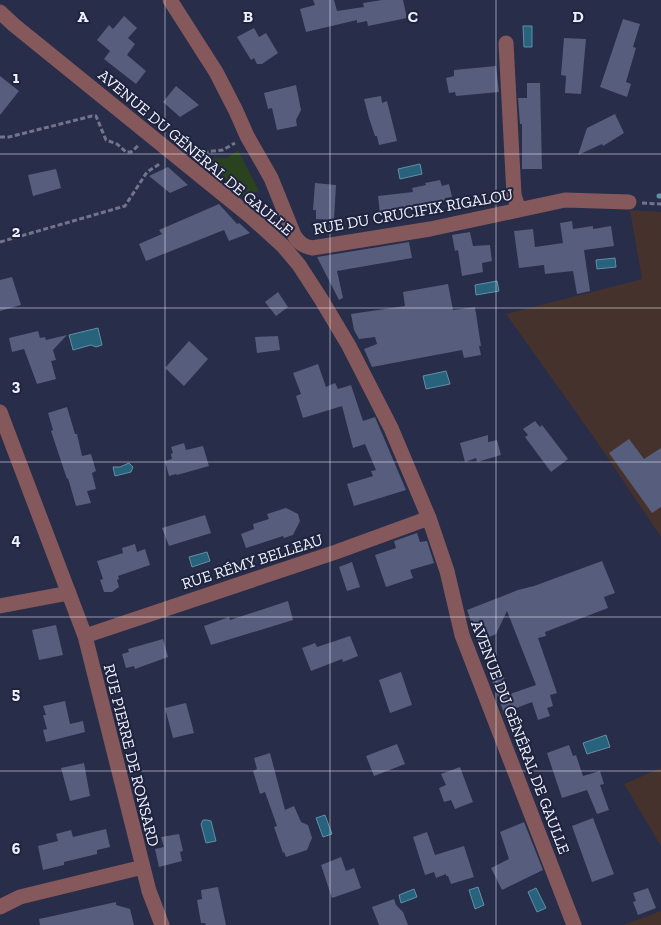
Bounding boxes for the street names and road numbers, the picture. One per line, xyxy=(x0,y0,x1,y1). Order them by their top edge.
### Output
street label: AVENUE DU GÉNÉRAL DE GAULLE xyxy=(94,65,297,240)
street label: RUE DU CRUCIFIX RIGALOU xyxy=(312,185,515,238)
street label: RUE RÉMY BELLEAU xyxy=(179,530,325,593)
street label: AVENUE DU GÉNÉRAL DE GAULLE xyxy=(467,618,574,857)
street label: RUE PIERRE DE RONSARD xyxy=(100,662,163,848)

